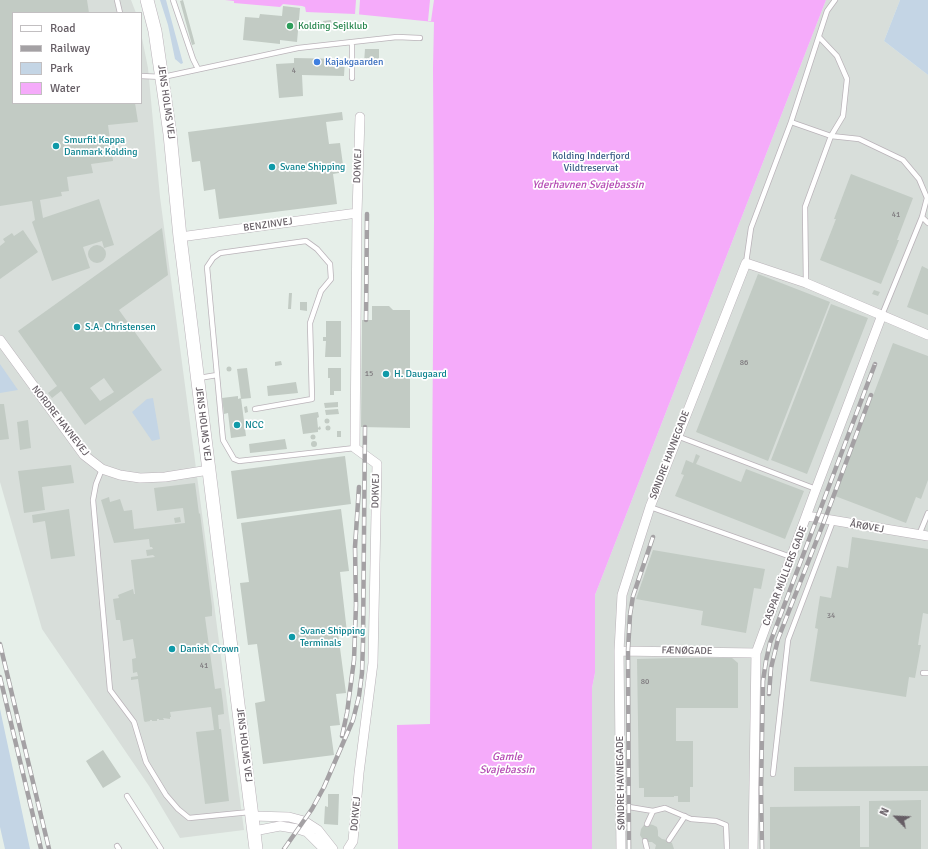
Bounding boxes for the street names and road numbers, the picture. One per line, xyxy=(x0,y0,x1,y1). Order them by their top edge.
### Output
street label: JENS HOLMS VEJ xyxy=(155,64,177,140)
street label: DOKVEJ xyxy=(351,148,365,184)
street label: BENZINVEJ xyxy=(243,216,293,234)
street label: NORDRE HAVNEVEJ xyxy=(29,383,91,459)
street label: JENS HOLMS VEJ xyxy=(192,386,214,462)
street label: SØNDRE HAVNEGADE xyxy=(647,409,693,501)
street label: DOKVEJ xyxy=(370,473,382,509)
street label: ÅRØVEJ xyxy=(849,518,885,536)
street label: CASPAR MÜLLERS GADE xyxy=(760,524,810,628)
street label: FÆNØGADE xyxy=(661,645,713,657)
street label: JENS HOLMS VEJ xyxy=(233,707,255,783)
street label: SØNDRE HAVNEGADE xyxy=(614,736,628,830)
street label: DOKVEJ xyxy=(349,796,363,832)

